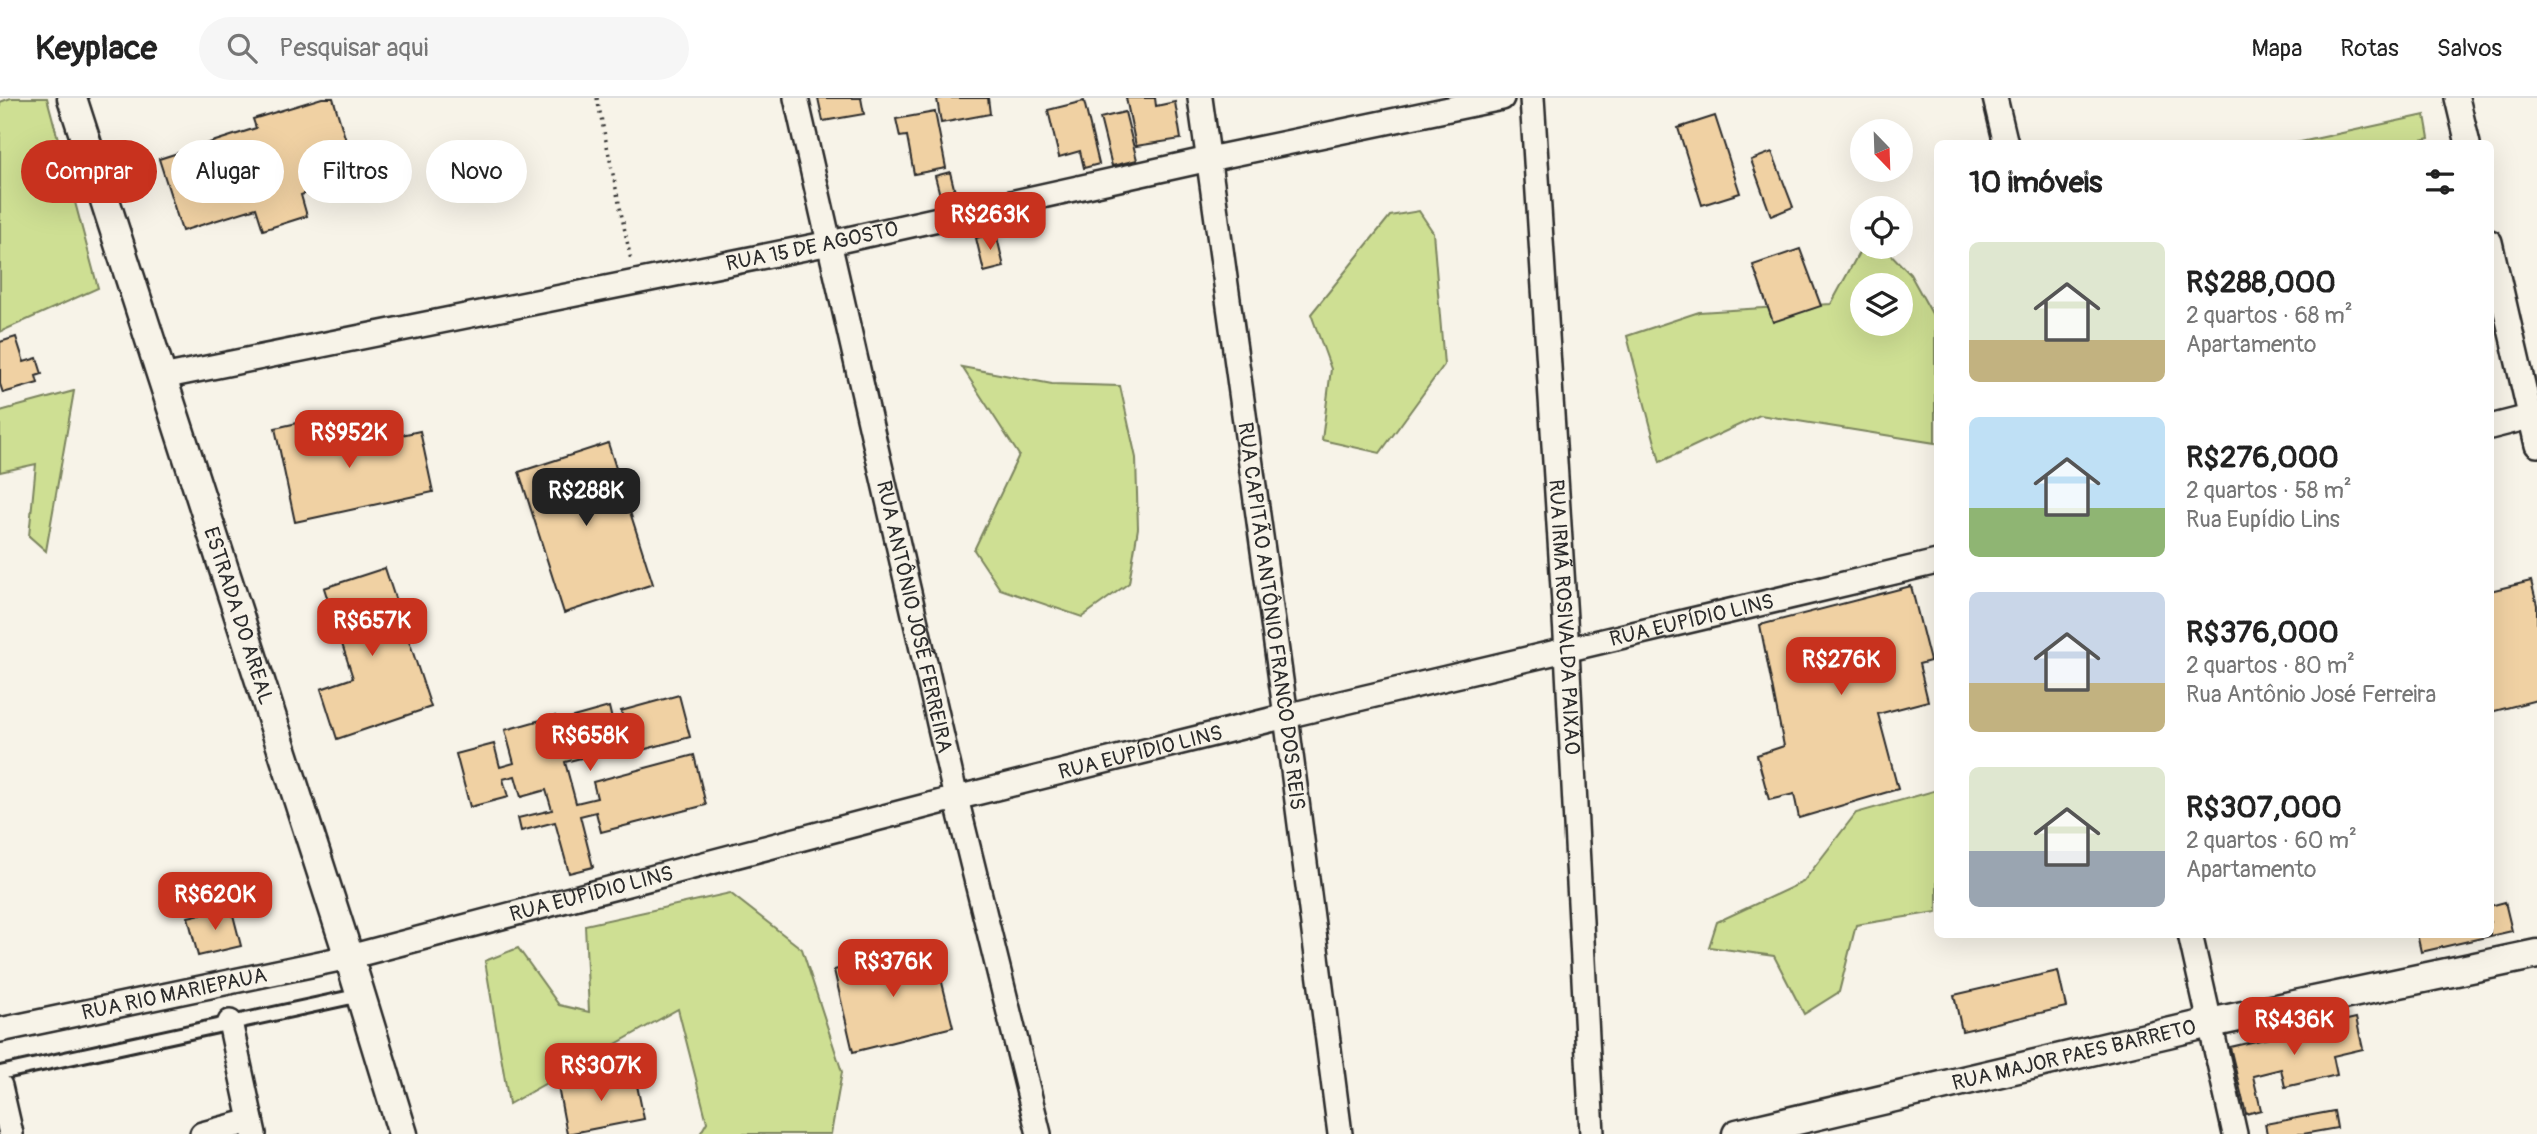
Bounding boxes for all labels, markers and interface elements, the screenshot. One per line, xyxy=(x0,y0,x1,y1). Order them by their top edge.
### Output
search box xyxy=(199,17,689,80)
text: Keyplace xyxy=(35,28,157,69)
icon: search xyxy=(223,29,261,67)
text: Pesquisar aqui xyxy=(279,32,428,64)
text: Mapa xyxy=(2251,34,2302,63)
text: Rotas xyxy=(2340,34,2399,63)
text: Salvos xyxy=(2437,34,2502,63)
north arrow xyxy=(1850,119,1913,182)
map controls xyxy=(1850,119,1913,336)
chip: Comprar xyxy=(21,140,157,203)
chip: Alugar xyxy=(171,140,284,203)
chip: Filtros xyxy=(298,140,412,203)
chip: Novo xyxy=(426,140,527,203)
icon: filters xyxy=(2421,163,2459,201)
text: 10 imóveis xyxy=(1969,164,2102,201)
pin: R$263K xyxy=(933,192,1047,252)
button: locate xyxy=(1850,196,1913,259)
text: R$263K xyxy=(951,200,1029,229)
street label: RUA 15 DE AGOSTO xyxy=(723,215,901,277)
text: R$288,000 xyxy=(2186,264,2336,301)
icon: home xyxy=(2025,270,2109,354)
button: layers xyxy=(1850,273,1913,336)
text: 2 quartos · 68 m² xyxy=(2186,301,2353,330)
text: Apartamento xyxy=(2186,330,2316,359)
pin: R$952K xyxy=(292,410,406,470)
text: R$952K xyxy=(311,418,387,447)
street label: RUA CAPITÃO ANTÔNIO FRANCO DOS REIS xyxy=(1232,420,1312,812)
text: R$276,000 xyxy=(2186,439,2339,476)
icon: home xyxy=(2025,445,2109,529)
pin: R$288K xyxy=(529,468,643,528)
text: R$288K xyxy=(548,476,624,505)
text: 2 quartos · 58 m² xyxy=(2186,476,2352,505)
street label: RUA ANTÔNIO JOSÉ FERREIRA xyxy=(870,478,959,755)
street label: RUA IRMÃ ROSIVALDA PAIXÃO xyxy=(1543,478,1586,755)
text: Rua Eupídio Lins xyxy=(2186,505,2340,534)
street label: ESTRADA DO AREAL xyxy=(198,523,280,708)
street label: RUA EUPÍDIO LINS xyxy=(1607,588,1777,652)
pin: R$657K xyxy=(315,598,429,658)
text: R$657K xyxy=(333,606,411,635)
text: R$376,000 xyxy=(2186,614,2339,651)
icon: home xyxy=(2025,620,2109,704)
pin: R$276K xyxy=(1784,638,1898,697)
text: R$276K xyxy=(1802,645,1880,674)
text: 2 quartos · 80 m² xyxy=(2186,651,2355,680)
text: Rua Antônio José Ferreira xyxy=(2186,680,2436,709)
pin: R$658K xyxy=(533,714,647,773)
street label: RUA EUPÍDIO LINS xyxy=(1056,719,1225,786)
text: R$658K xyxy=(551,721,629,750)
text: R$307,000 xyxy=(2186,789,2342,826)
icon: home xyxy=(2025,795,2109,879)
text: 2 quartos · 60 m² xyxy=(2186,826,2357,855)
text: Apartamento xyxy=(2186,855,2316,884)
street label: RUA EUPÍDIO LINS xyxy=(507,859,676,928)
pin: R$620K xyxy=(158,872,272,932)
text: R$620K xyxy=(174,880,256,909)
pin: R$376K xyxy=(836,940,950,999)
text: R$376K xyxy=(854,947,932,976)
street label: RUA RIO MARIEPAUA xyxy=(79,961,269,1026)
pin: R$436K xyxy=(2237,998,2351,1057)
text: R$436K xyxy=(2254,1005,2334,1034)
street label: RUA MAJOR PAES BARRETO xyxy=(1949,1013,2198,1097)
pin: R$307K xyxy=(544,1044,658,1103)
text: R$307K xyxy=(561,1051,641,1080)

